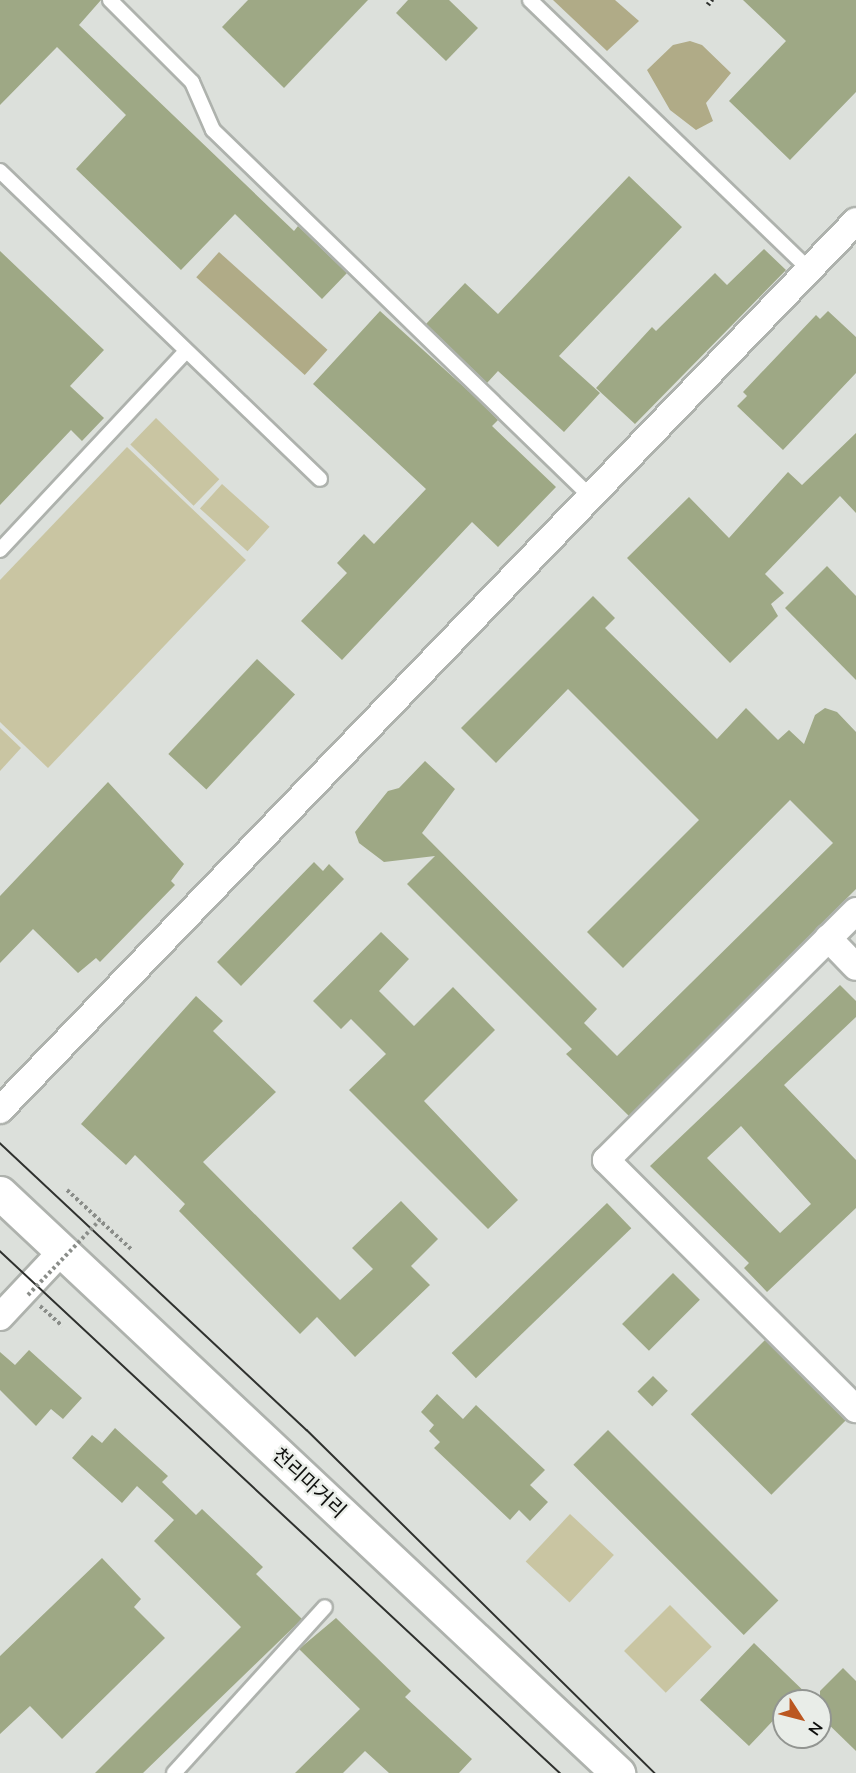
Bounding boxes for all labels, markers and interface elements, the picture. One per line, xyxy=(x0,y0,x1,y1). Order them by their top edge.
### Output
street label: 천리마거리 xyxy=(267,1443,351,1523)
north arrow xyxy=(772,1689,832,1749)
text: N xyxy=(803,1717,827,1740)

